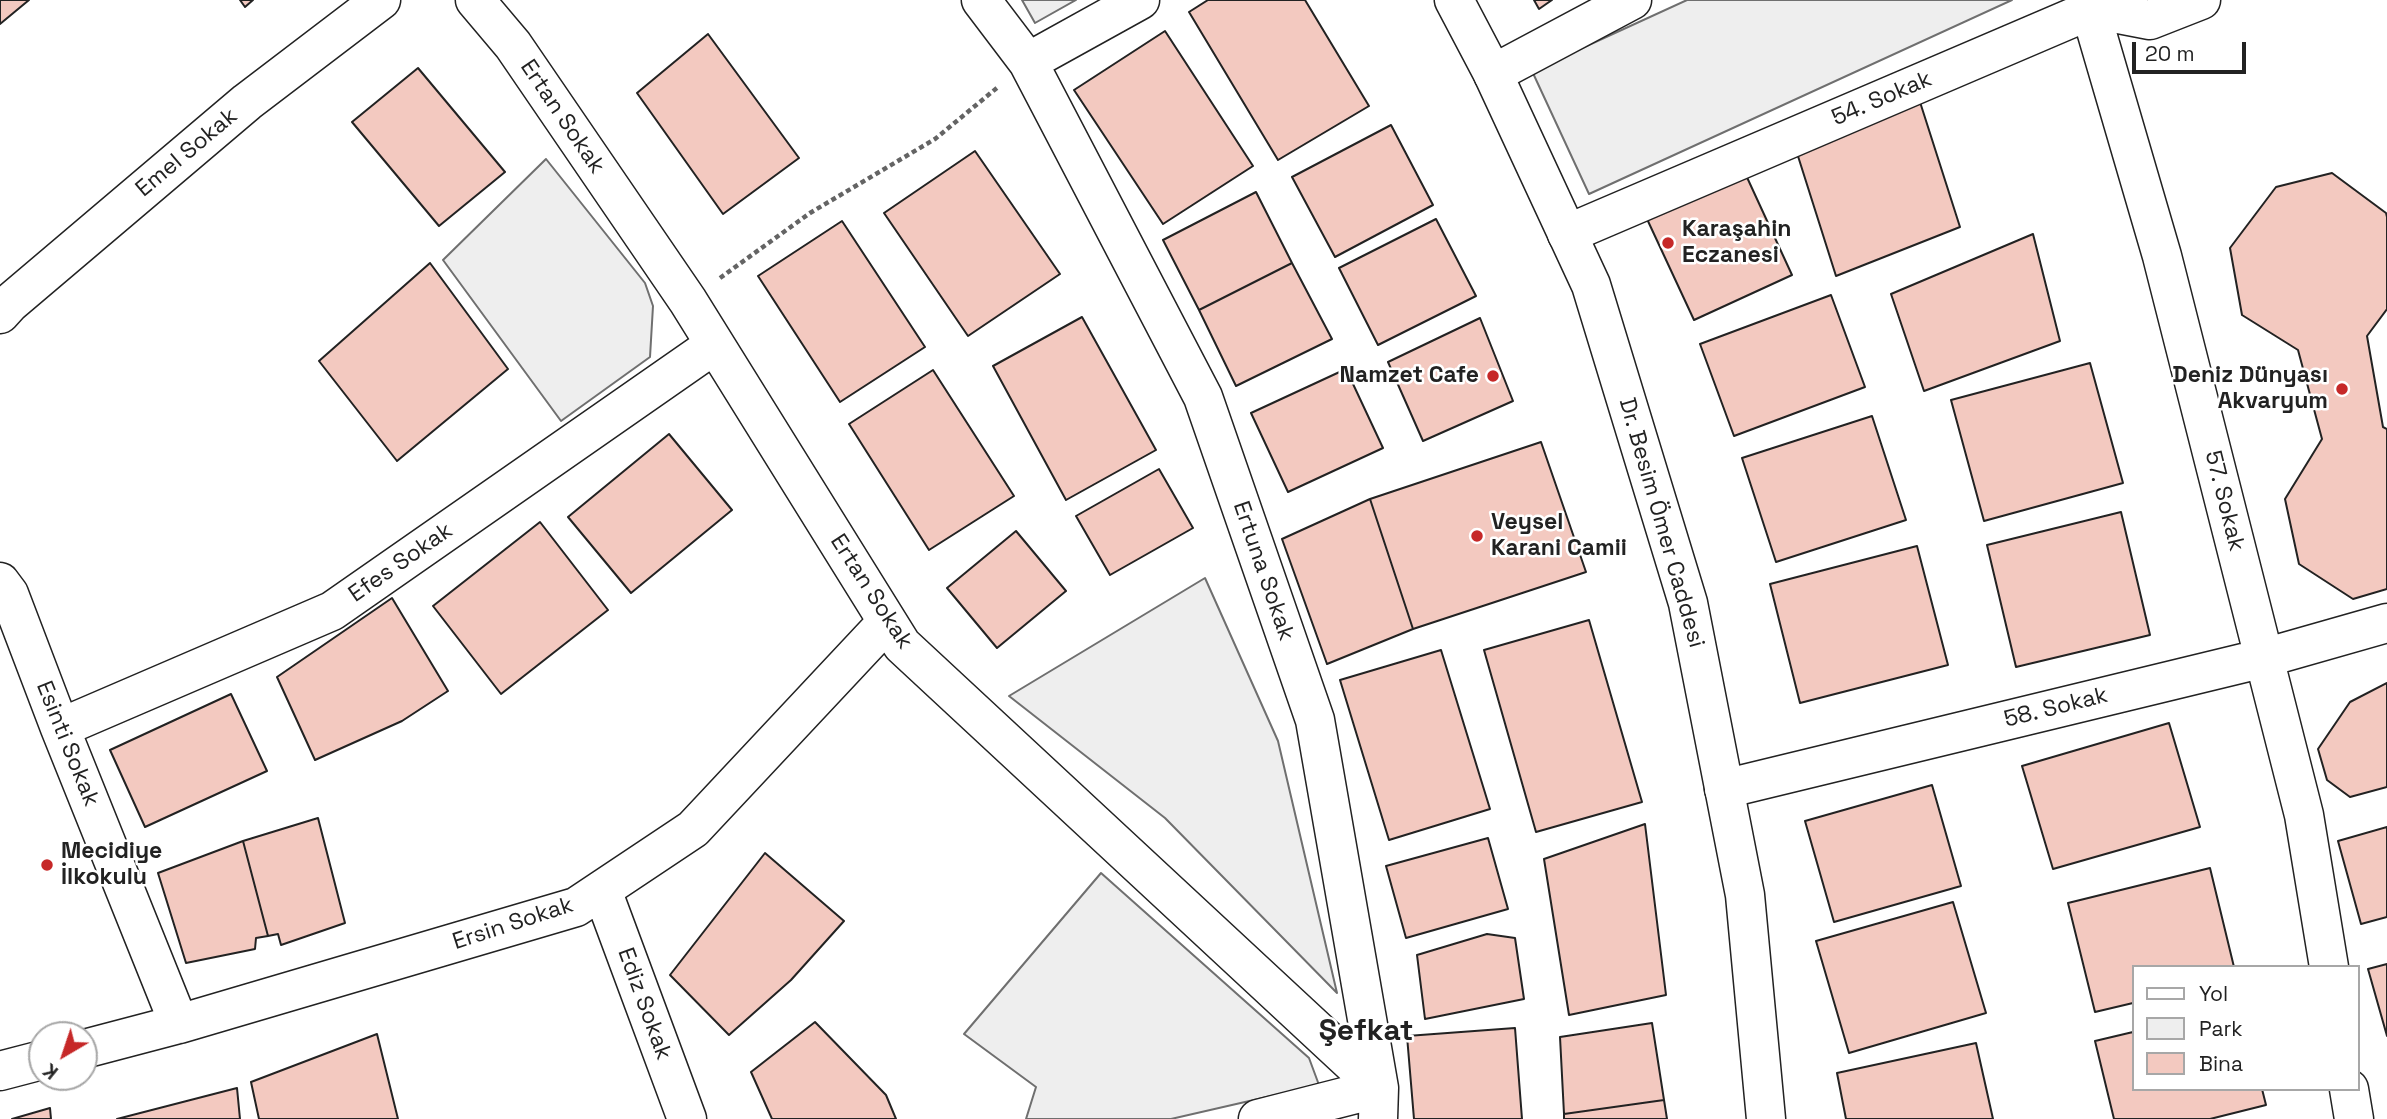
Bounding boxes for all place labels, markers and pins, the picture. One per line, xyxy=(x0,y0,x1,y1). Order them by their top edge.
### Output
place label: Karaşahin Eczanesi xyxy=(1682,216,1791,270)
marker: Karaşahin Eczanesi xyxy=(1660,235,1676,251)
place label: Namzet Cafe xyxy=(1339,362,1479,390)
place label: Deniz Dünyası Akvaryum xyxy=(2172,362,2328,416)
marker: Namzet Cafe xyxy=(1485,368,1501,384)
marker: Deniz Dünyası Akvaryum xyxy=(2334,381,2350,397)
place label: Veysel Karani Camii xyxy=(1491,509,1627,563)
marker: Veysel Karani Camii xyxy=(1469,528,1485,544)
place label: Mecidiye İlkokulu xyxy=(61,838,162,892)
marker: Mecidiye İlkokulu xyxy=(39,857,55,873)

